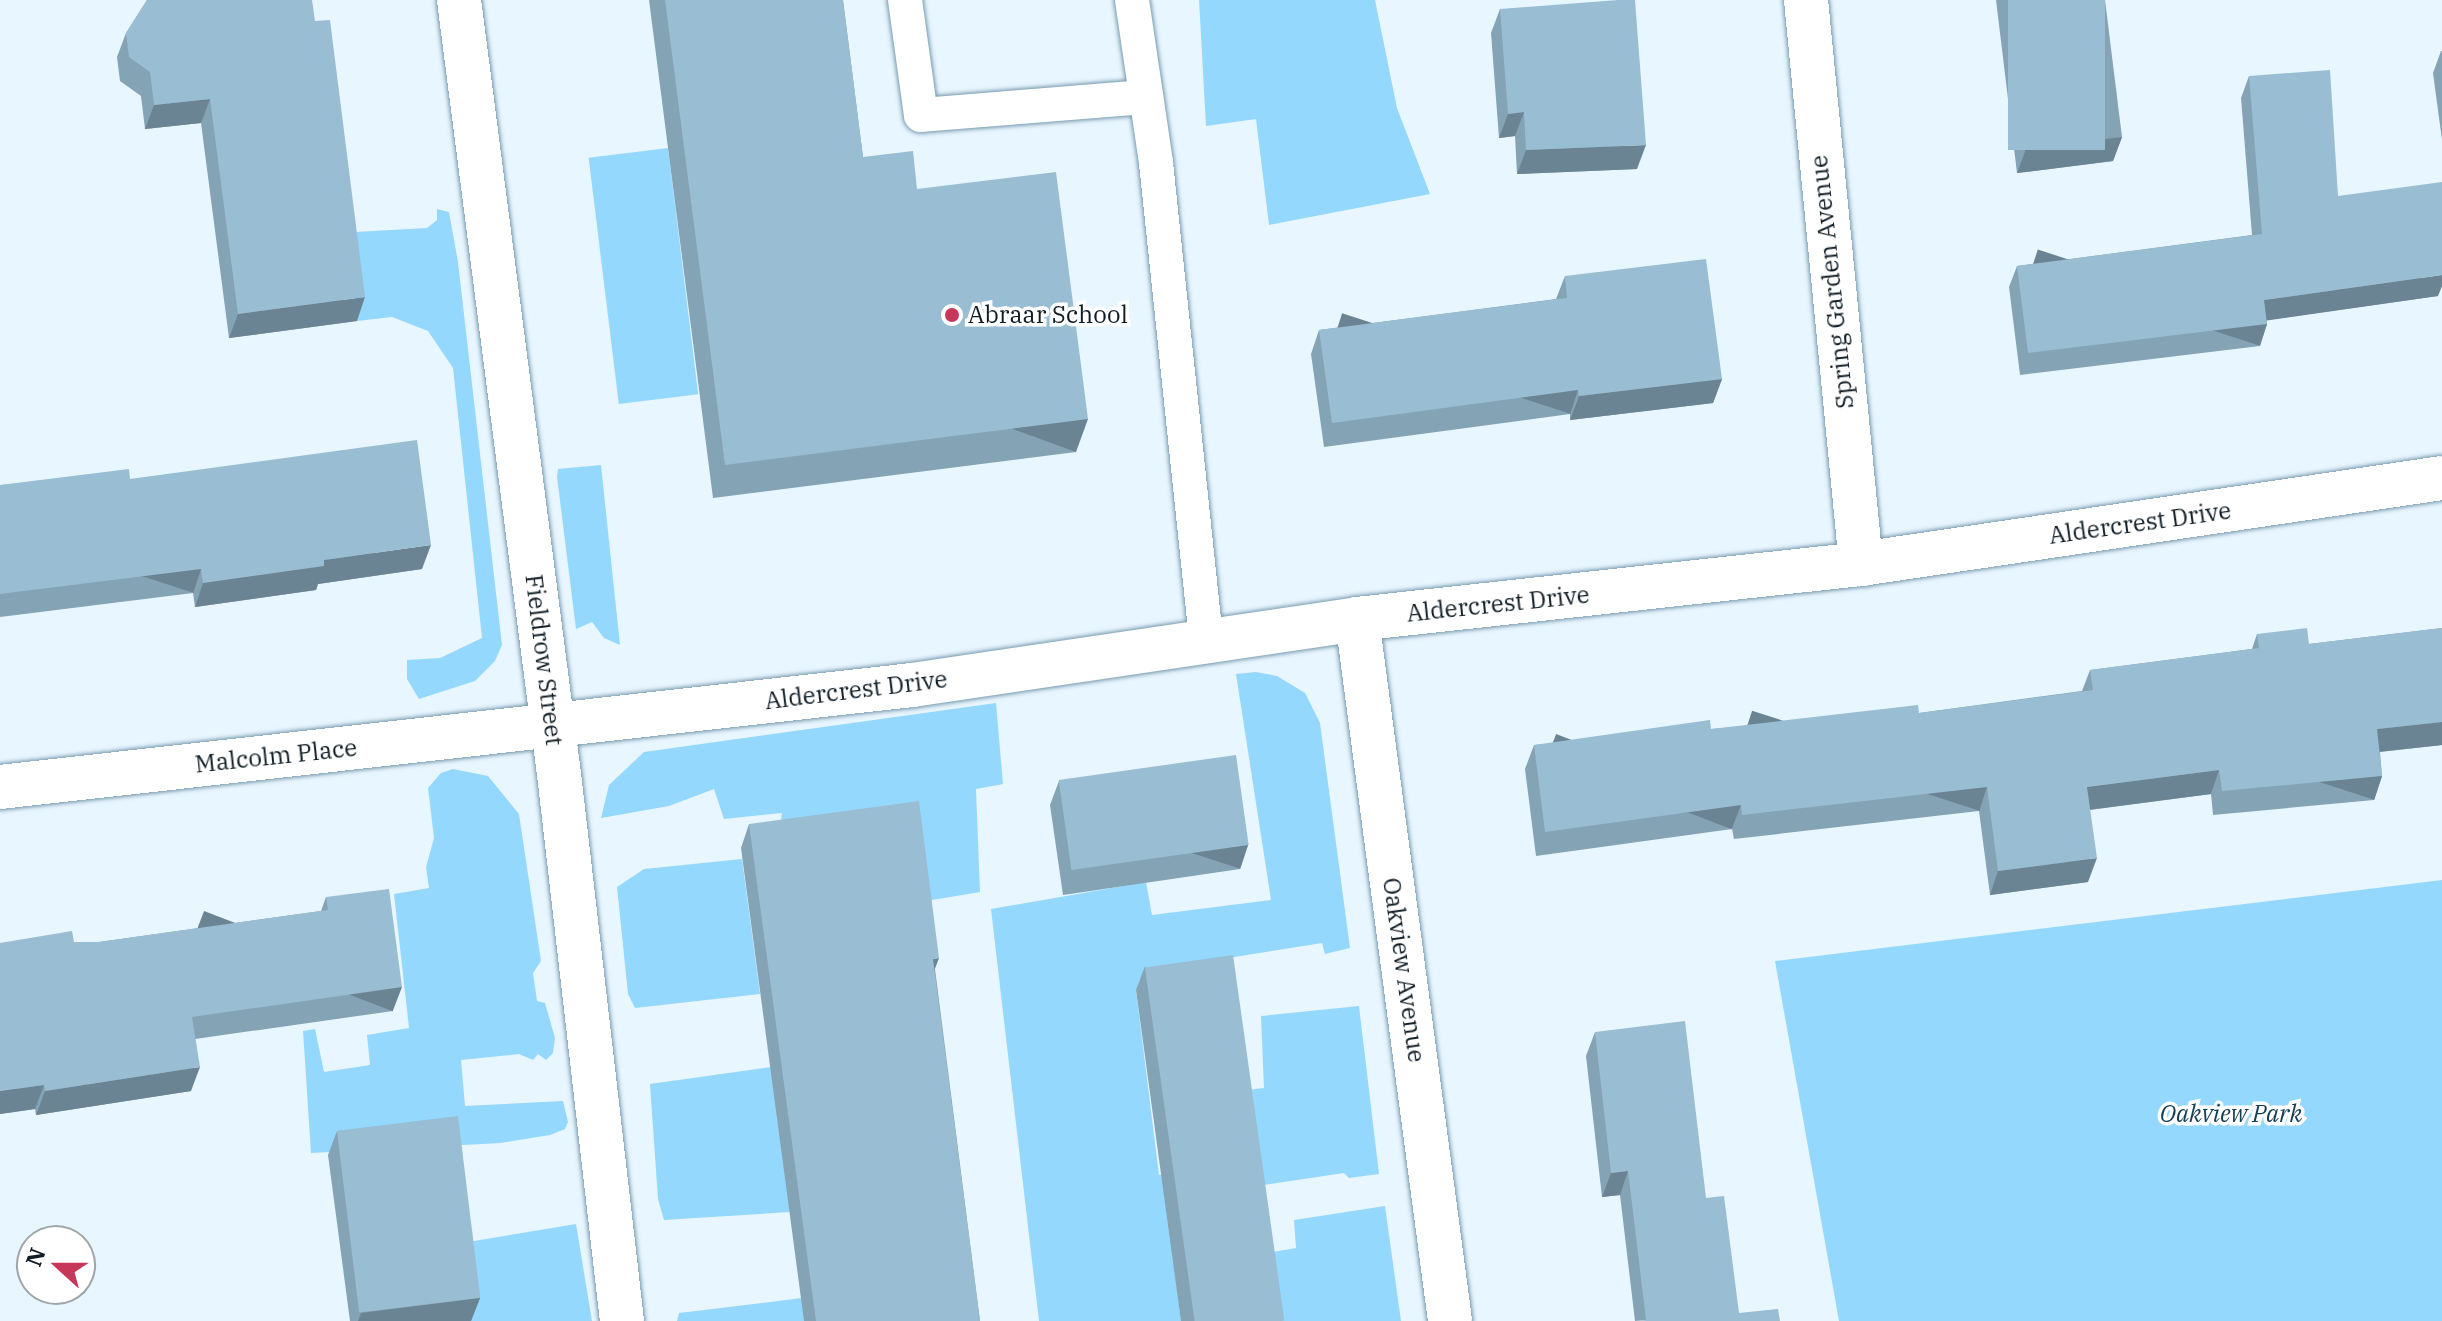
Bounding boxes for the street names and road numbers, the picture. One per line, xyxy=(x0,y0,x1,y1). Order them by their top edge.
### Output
street label: Spring Garden Avenue xyxy=(1804,154,1860,410)
street label: Aldercrest Drive xyxy=(2047,496,2233,550)
street label: Fieldrow Street xyxy=(519,573,569,747)
street label: Aldercrest Drive xyxy=(1405,580,1591,628)
street label: Aldercrest Drive xyxy=(763,665,949,715)
street label: Malcolm Place xyxy=(194,733,358,779)
street label: Oakview Avenue xyxy=(1377,876,1431,1064)

